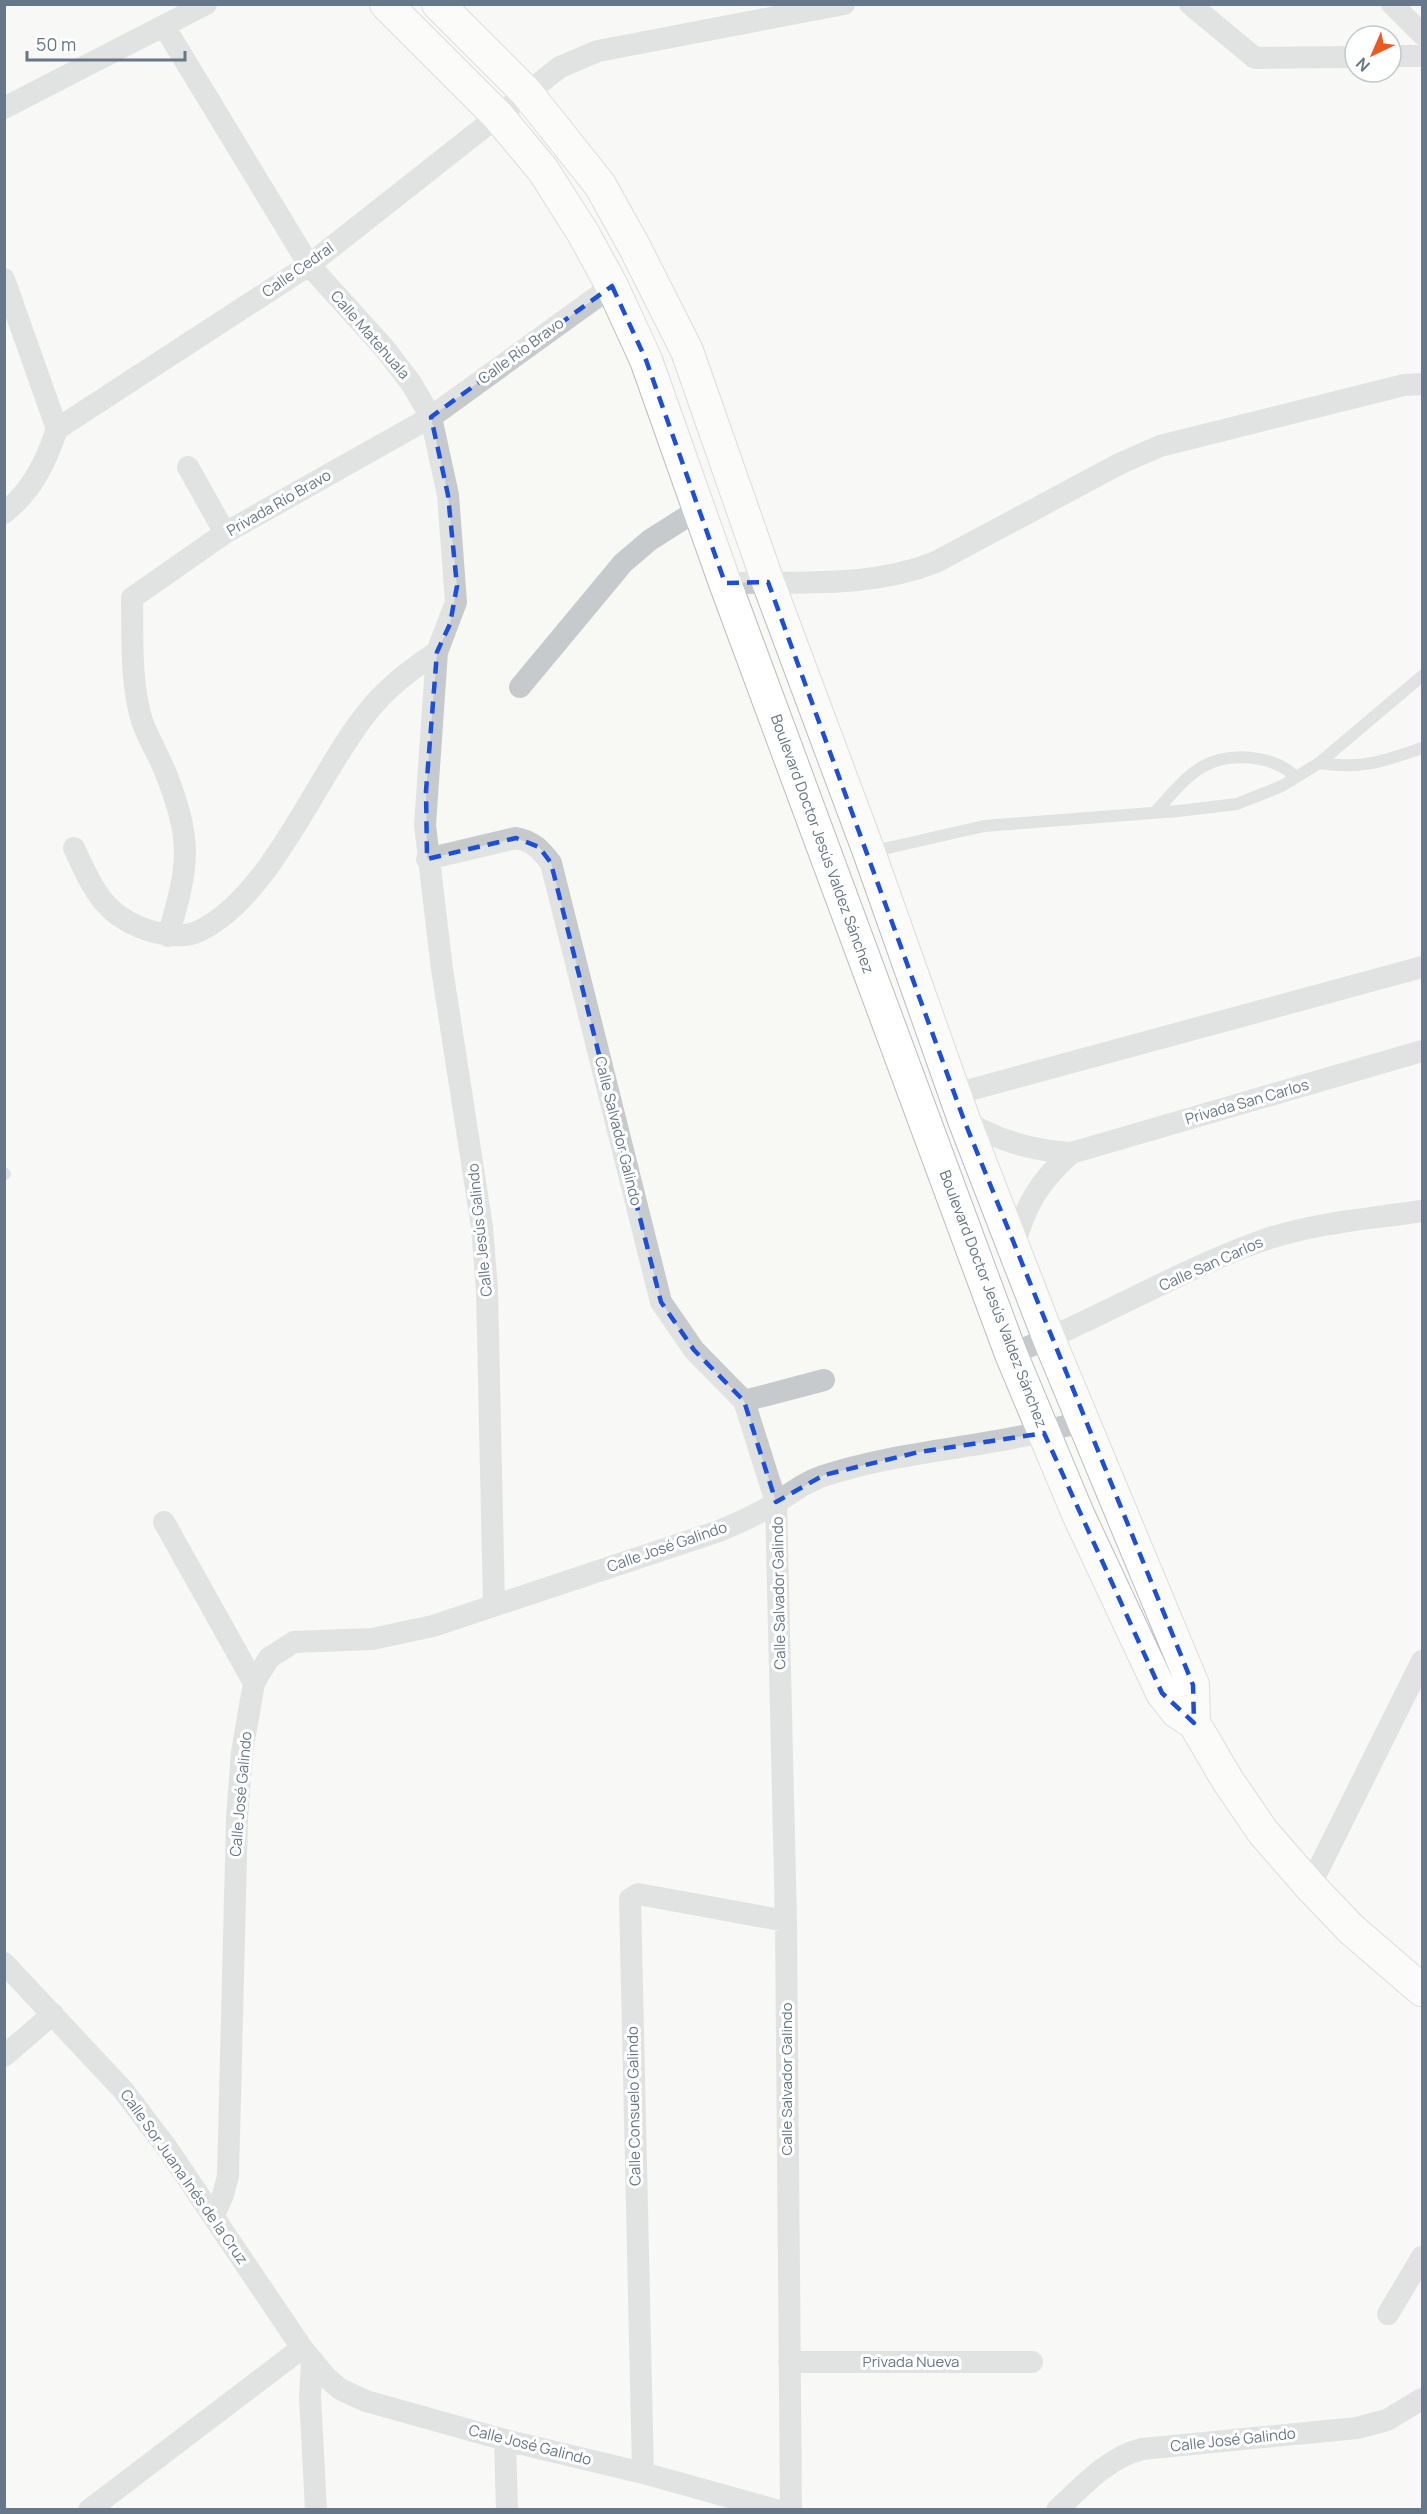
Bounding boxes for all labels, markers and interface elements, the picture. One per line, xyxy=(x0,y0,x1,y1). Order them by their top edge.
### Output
scale bar xyxy=(27,24,184,62)
north arrow xyxy=(1343,24,1403,84)
text: 50 m xyxy=(36,32,76,56)
text: N xyxy=(1351,53,1374,77)
street label: Calle Cedral xyxy=(258,237,338,302)
street label: Calle Matehuala xyxy=(326,286,415,384)
street label: Calle Río Bravo xyxy=(474,312,568,389)
street label: Privada Río Bravo xyxy=(223,464,335,541)
street label: Boulevard Doctor Jesús Valdez Sánchez xyxy=(766,711,879,976)
street label: Calle Salvador Galindo xyxy=(590,1054,647,1208)
street label: Privada San Carlos xyxy=(1183,1074,1311,1129)
street label: Calle Jesús Galindo xyxy=(462,1162,497,1298)
street label: Boulevard Doctor Jesús Valdez Sánchez xyxy=(934,1167,1052,1431)
street label: Calle San Carlos xyxy=(1155,1231,1266,1296)
street label: Calle José Galindo xyxy=(604,1516,730,1577)
street label: Calle Salvador Galindo xyxy=(767,1516,790,1670)
street label: Calle José Galindo xyxy=(225,1730,256,1858)
street label: Calle Salvador Galindo xyxy=(776,2002,797,2156)
street label: Calle Consuelo Galindo xyxy=(622,2026,645,2186)
street label: Calle Sor Juana Inés de la Cruz xyxy=(116,2085,253,2269)
street label: Privada Nueva xyxy=(863,2351,959,2372)
street label: Calle José Galindo xyxy=(467,2419,594,2470)
street label: Calle José Galindo xyxy=(1169,2422,1297,2457)

